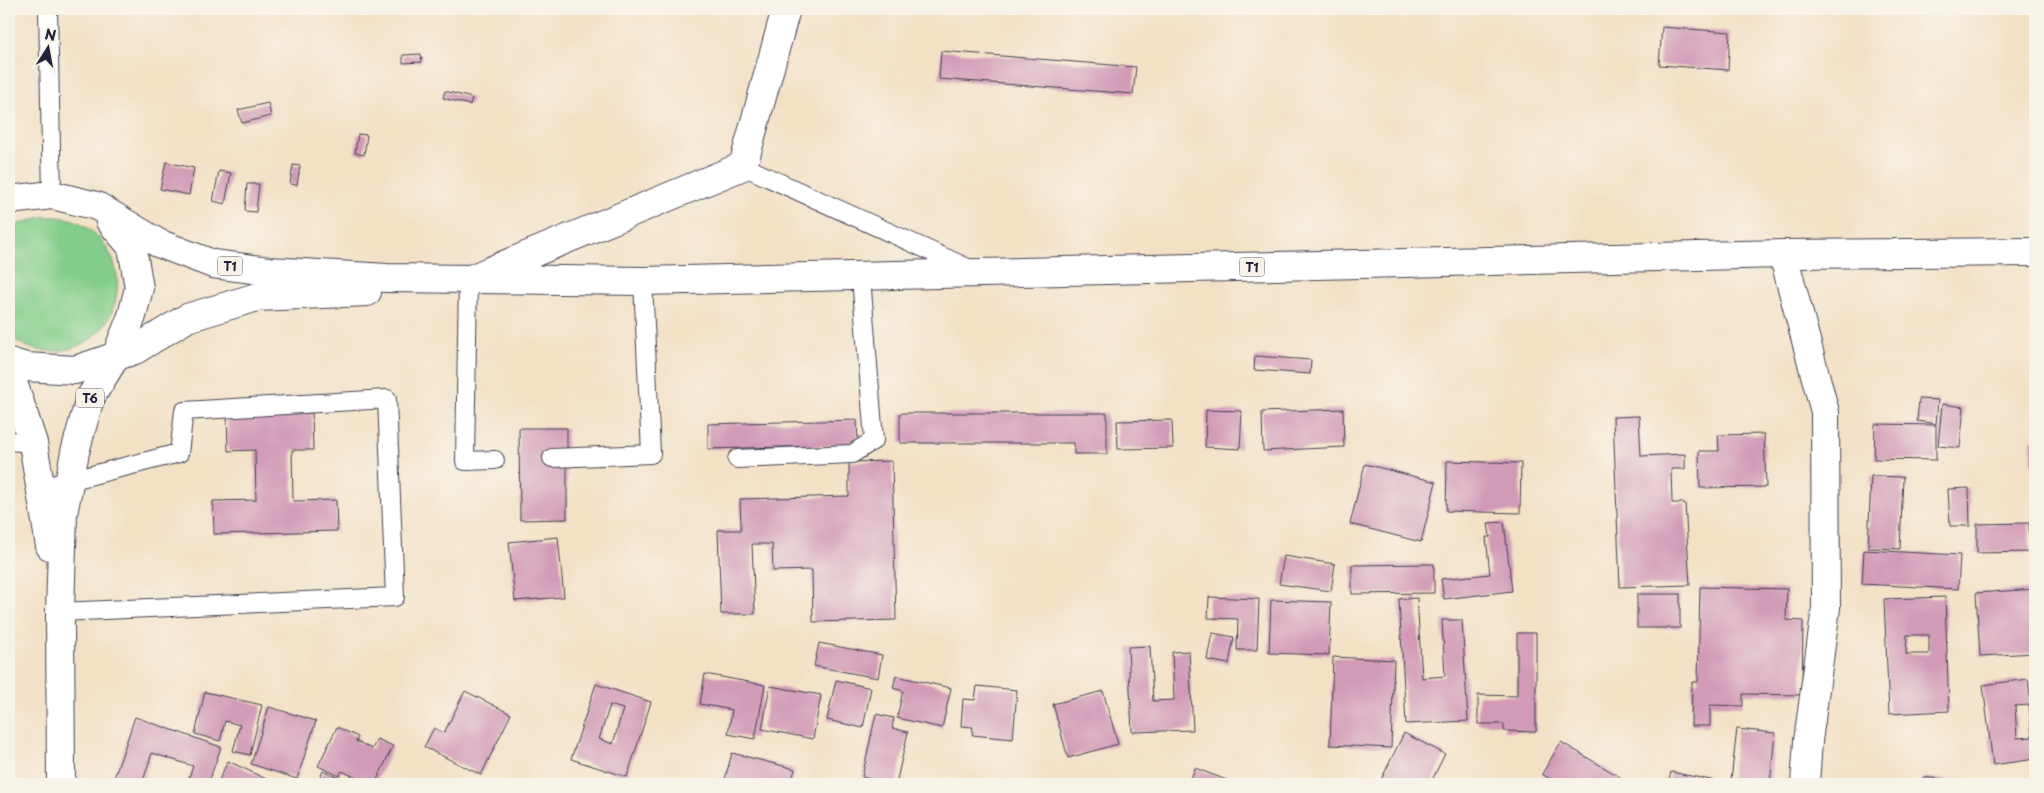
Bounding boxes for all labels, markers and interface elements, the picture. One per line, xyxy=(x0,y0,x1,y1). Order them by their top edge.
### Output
north arrow xyxy=(22,22,72,72)
text: N xyxy=(43,23,58,46)
road number: T1 xyxy=(218,256,242,276)
road number: T1 xyxy=(1240,258,1264,276)
road number: T6 xyxy=(76,388,104,408)

